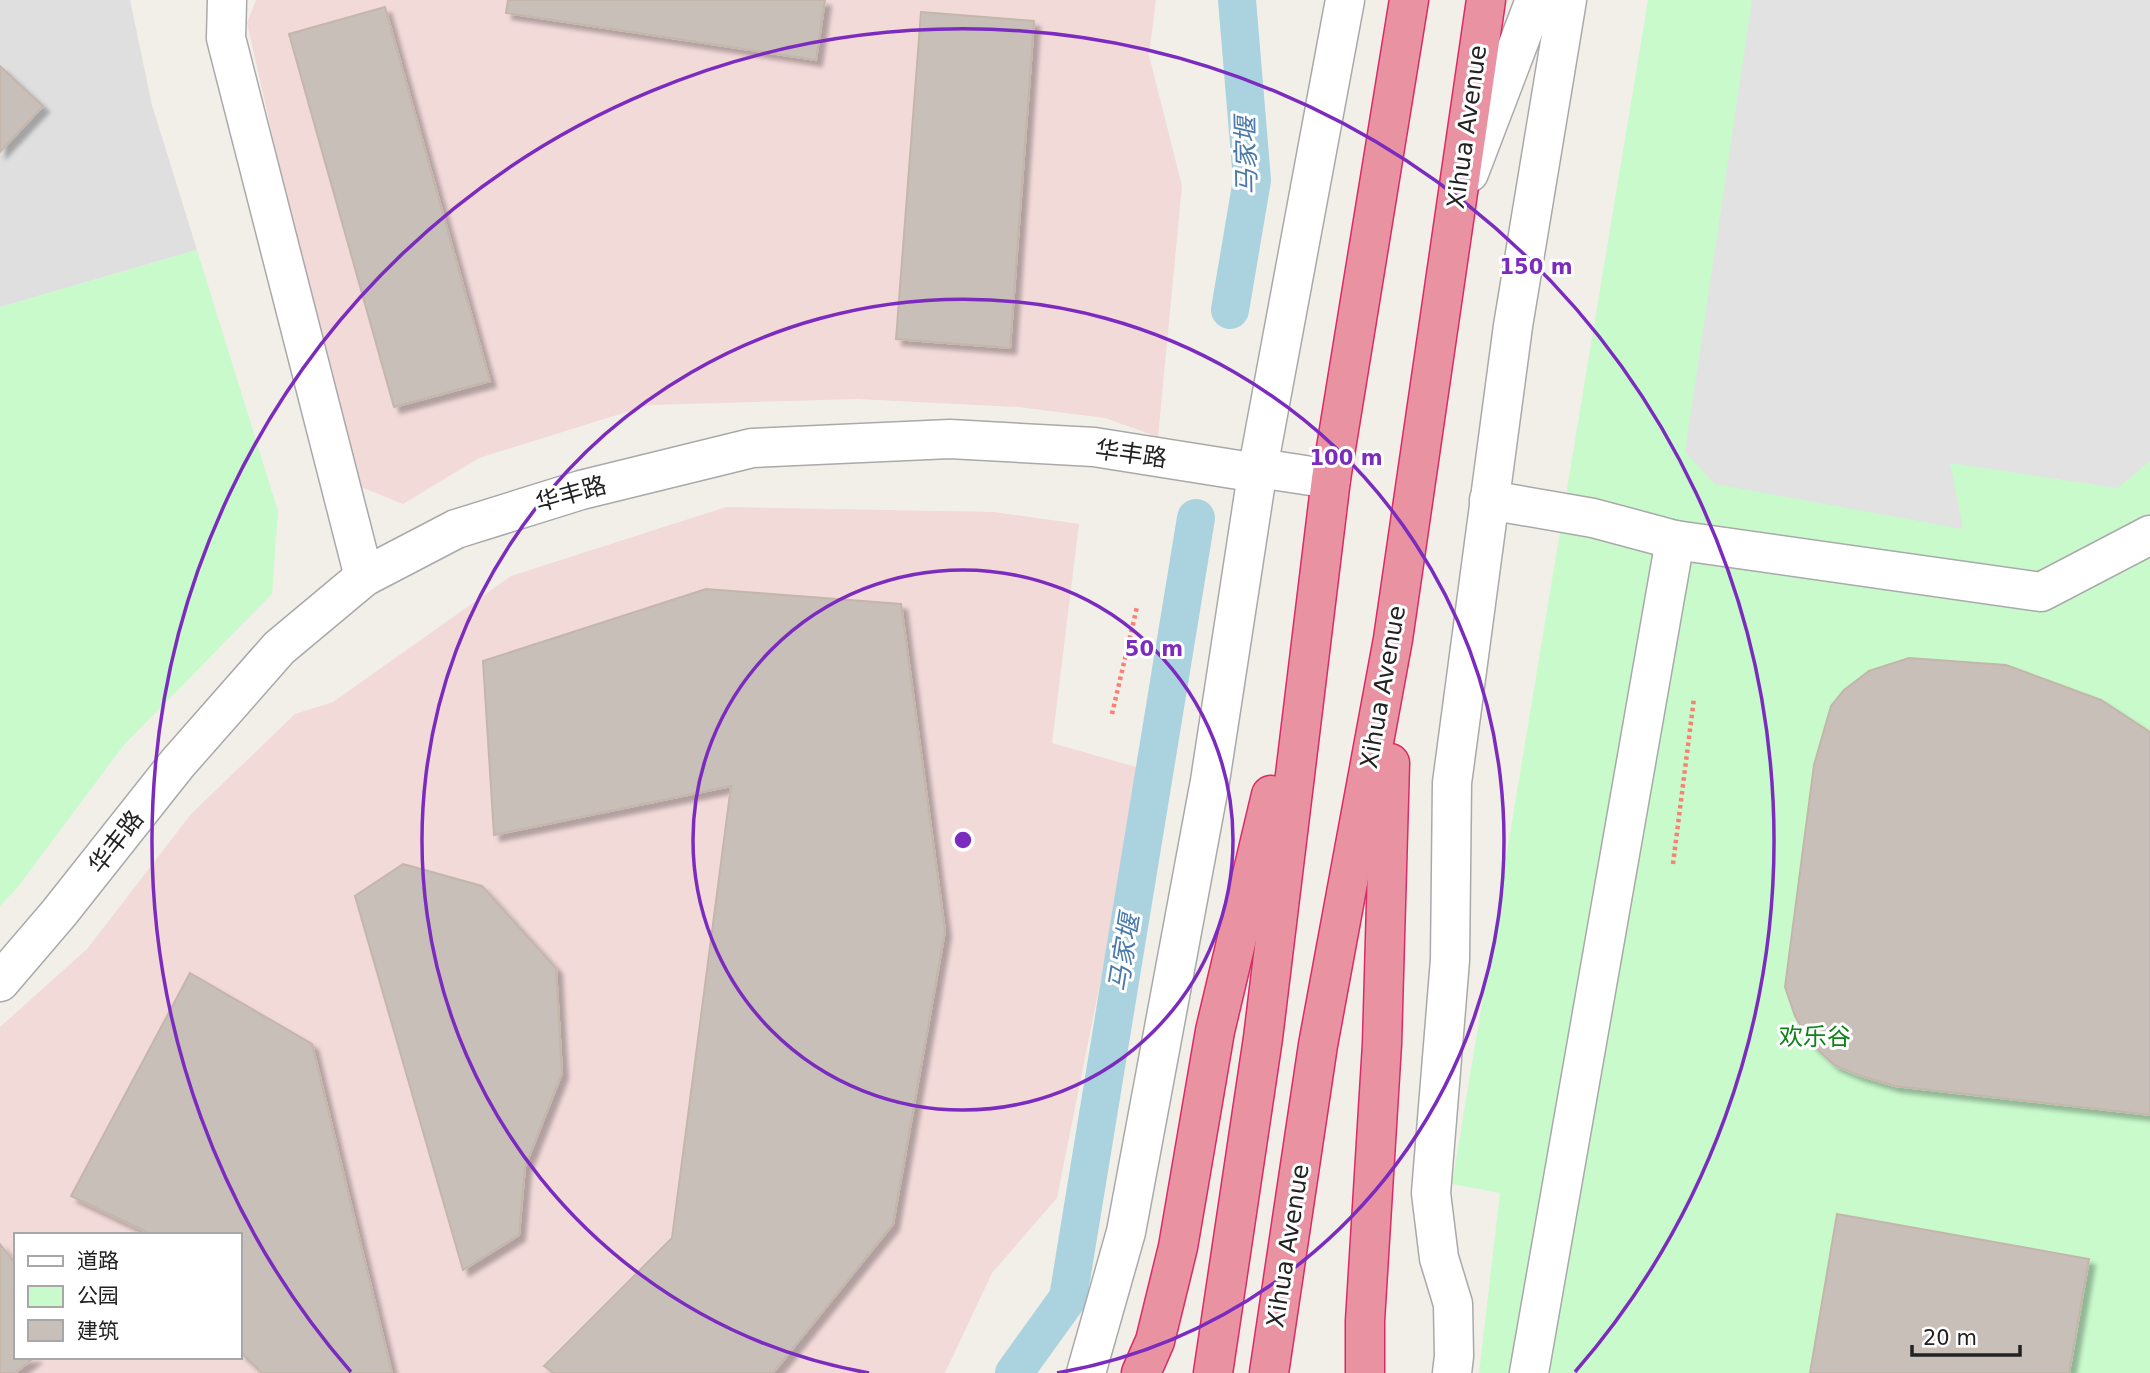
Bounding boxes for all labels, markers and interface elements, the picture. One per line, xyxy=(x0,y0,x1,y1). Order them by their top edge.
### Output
street label: Xihua Avenue xyxy=(1442,43,1492,211)
water label: 马家堰 xyxy=(1230,113,1262,195)
text: 150 m xyxy=(1499,255,1573,279)
street label: 华丰路 xyxy=(1093,435,1169,473)
text: 100 m xyxy=(1309,446,1383,470)
street label: 华丰路 xyxy=(533,471,609,517)
street label: Xihua Avenue xyxy=(1355,603,1411,771)
text: 50 m xyxy=(1125,637,1183,661)
street label: 华丰路 xyxy=(83,805,149,879)
centre of rings xyxy=(951,828,975,852)
water label: 马家堰 xyxy=(1103,908,1146,994)
park label: 欢乐谷 xyxy=(1779,1023,1851,1051)
street label: Xihua Avenue xyxy=(1261,1162,1315,1330)
legend xyxy=(14,1233,242,1359)
text: 道路 xyxy=(77,1249,119,1273)
text: 公园 xyxy=(77,1284,119,1308)
scale bar xyxy=(1912,1314,2021,1358)
text: 建筑 xyxy=(77,1319,119,1343)
text: 20 m xyxy=(1923,1326,1977,1350)

